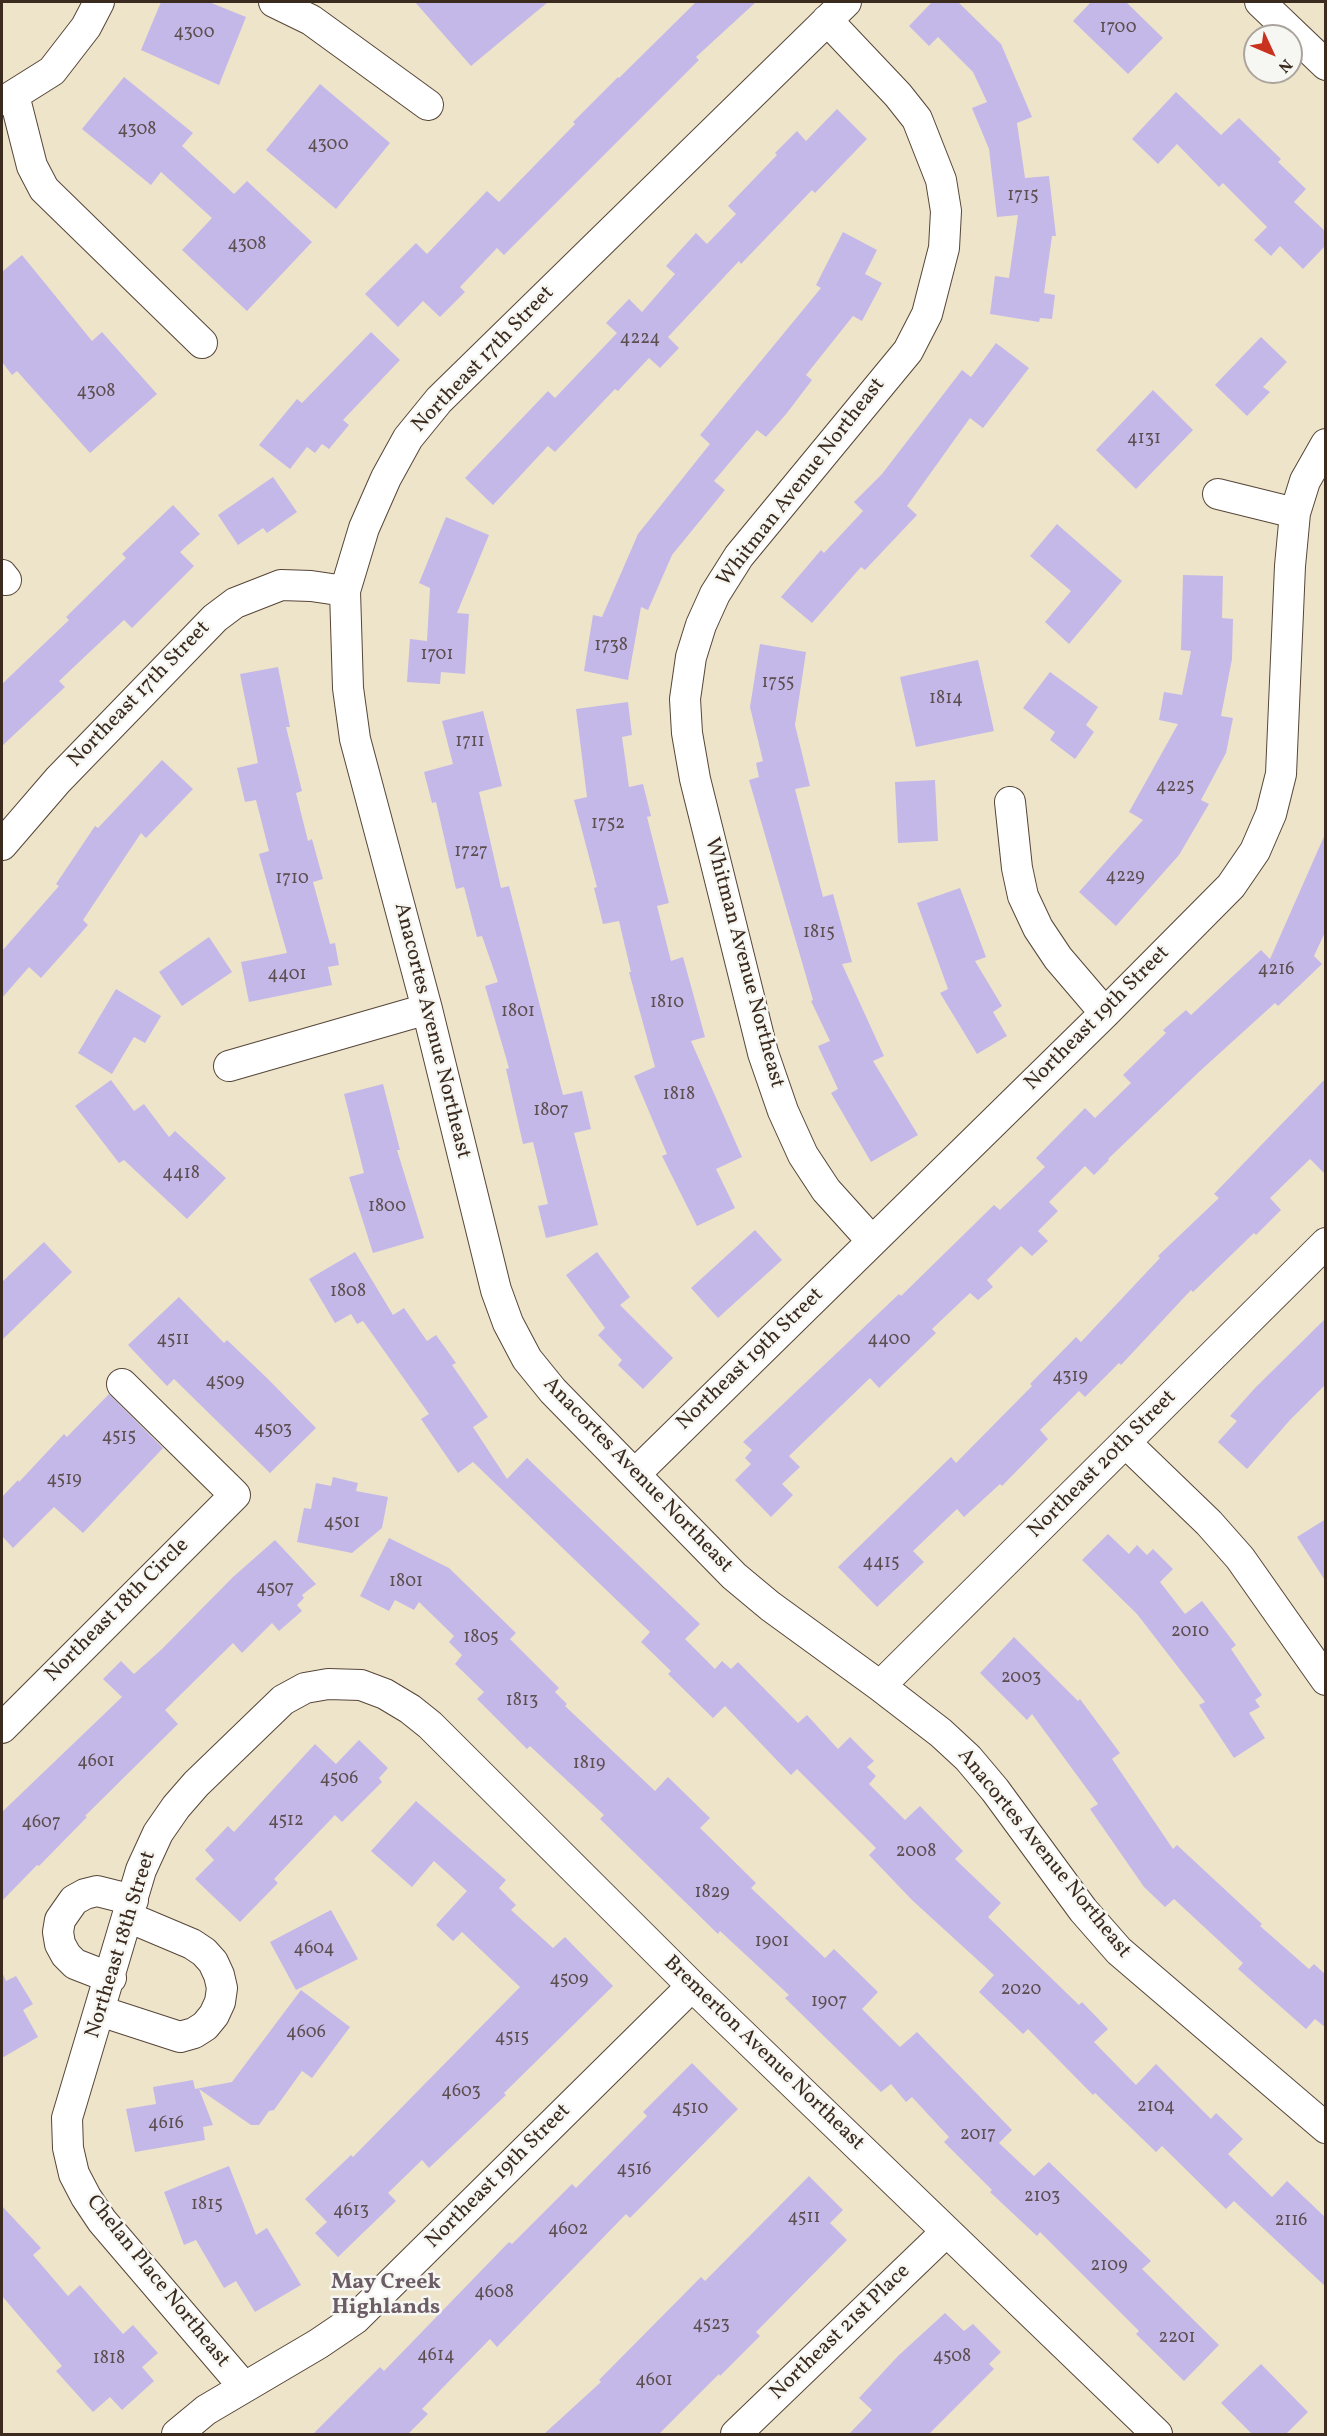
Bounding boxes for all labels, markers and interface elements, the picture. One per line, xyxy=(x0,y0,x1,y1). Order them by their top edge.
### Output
house number: 1700 xyxy=(1100,18,1136,40)
house number: 4300 xyxy=(174,23,214,45)
north arrow xyxy=(1243,24,1303,84)
text: N xyxy=(1273,53,1296,77)
house number: 4308 xyxy=(118,120,156,142)
house number: 4300 xyxy=(308,135,348,157)
house number: 1715 xyxy=(1007,186,1039,208)
house number: 4308 xyxy=(228,235,266,257)
street label: Northeast 17th Street xyxy=(408,282,560,438)
house number: 4224 xyxy=(620,329,660,351)
street label: Whitman Avenue Northeast xyxy=(713,374,891,592)
house number: 4308 xyxy=(77,382,115,404)
house number: 4131 xyxy=(1127,429,1161,451)
street label: Northeast 17th Street xyxy=(64,617,216,773)
house number: 1738 xyxy=(594,636,628,658)
house number: 1701 xyxy=(421,645,453,667)
house number: 1755 xyxy=(761,673,795,695)
house number: 1814 xyxy=(929,689,963,711)
house number: 1711 xyxy=(455,732,485,754)
house number: 4225 xyxy=(1156,777,1194,799)
house number: 1752 xyxy=(591,814,625,836)
street label: Whitman Avenue Northeast xyxy=(697,835,789,1091)
house number: 1727 xyxy=(454,842,488,864)
house number: 4229 xyxy=(1105,867,1145,889)
house number: 1710 xyxy=(275,869,309,891)
street label: Anacortes Avenue Northeast xyxy=(387,901,475,1161)
house number: 1815 xyxy=(803,923,835,945)
street label: Northeast 19th Street xyxy=(1020,941,1176,1097)
house number: 4216 xyxy=(1258,960,1294,982)
house number: 4401 xyxy=(268,965,306,987)
house number: 1810 xyxy=(650,993,684,1015)
house number: 1801 xyxy=(501,1002,535,1024)
house number: 1818 xyxy=(663,1085,695,1107)
house number: 1807 xyxy=(533,1101,569,1123)
house number: 4418 xyxy=(162,1164,200,1186)
house number: 1800 xyxy=(368,1197,406,1219)
house number: 1808 xyxy=(330,1282,366,1304)
street label: Northeast 19th Street xyxy=(672,1283,830,1437)
house number: 4511 xyxy=(157,1330,189,1352)
house number: 4400 xyxy=(867,1330,911,1352)
house number: 4319 xyxy=(1052,1367,1088,1389)
house number: 4509 xyxy=(206,1372,244,1394)
street label: Anacortes Avenue Northeast xyxy=(537,1373,737,1579)
street label: Northeast 20th Street xyxy=(1024,1386,1182,1544)
house number: 4503 xyxy=(254,1420,292,1442)
house number: 4515 xyxy=(102,1427,136,1449)
house number: 4519 xyxy=(46,1470,82,1492)
house number: 4501 xyxy=(324,1513,360,1535)
street label: Northeast 18th Circle xyxy=(41,1534,195,1688)
house number: 4415 xyxy=(862,1553,900,1575)
house number: 1801 xyxy=(389,1572,423,1594)
house number: 4507 xyxy=(256,1579,294,1601)
house number: 2010 xyxy=(1171,1622,1209,1644)
house number: 1805 xyxy=(463,1628,499,1650)
house number: 2003 xyxy=(1001,1668,1041,1690)
house number: 1813 xyxy=(506,1691,538,1713)
street label: Anacortes Avenue Northeast xyxy=(951,1744,1135,1964)
house number: 4601 xyxy=(77,1752,115,1774)
house number: 1819 xyxy=(573,1754,605,1776)
house number: 4506 xyxy=(320,1769,358,1791)
house number: 4512 xyxy=(268,1811,304,1833)
house number: 4607 xyxy=(21,1813,61,1835)
house number: 2008 xyxy=(896,1842,936,1864)
street label: Northeast 18th Street xyxy=(82,1848,162,2042)
house number: 1829 xyxy=(695,1883,729,1905)
house number: 1901 xyxy=(755,1932,789,1954)
house number: 4604 xyxy=(294,1939,334,1961)
street label: Bremerton Avenue Northeast xyxy=(657,1951,869,2157)
house number: 4509 xyxy=(550,1970,588,1992)
house number: 2020 xyxy=(1001,1980,1041,2002)
house number: 1907 xyxy=(811,1992,847,2014)
house number: 4606 xyxy=(286,2023,326,2045)
house number: 4515 xyxy=(495,2028,529,2050)
house number: 4603 xyxy=(441,2082,481,2104)
house number: 2104 xyxy=(1137,2097,1175,2119)
street label: Northeast 19th Street xyxy=(421,2099,577,2255)
house number: 4510 xyxy=(672,2099,708,2121)
house number: 4616 xyxy=(148,2114,184,2136)
house number: 2017 xyxy=(960,2125,996,2147)
house number: 4516 xyxy=(617,2160,651,2182)
house number: 2103 xyxy=(1024,2187,1060,2209)
street label: Chelan Place Northeast xyxy=(80,2191,234,2373)
house number: 1815 xyxy=(191,2195,223,2217)
house number: 4613 xyxy=(333,2201,369,2223)
house number: 4511 xyxy=(788,2208,820,2230)
house number: 2116 xyxy=(1275,2211,1307,2233)
house number: 4602 xyxy=(548,2220,588,2242)
house number: 2109 xyxy=(1091,2256,1127,2278)
street label: Northeast 21st Place xyxy=(766,2260,916,2406)
district label: May Creek Highlands xyxy=(331,2271,441,2322)
house number: 4608 xyxy=(474,2283,514,2305)
house number: 4523 xyxy=(692,2315,730,2337)
house number: 2201 xyxy=(1159,2328,1195,2350)
house number: 4614 xyxy=(417,2346,455,2368)
house number: 4508 xyxy=(933,2347,971,2369)
house number: 1818 xyxy=(93,2349,125,2371)
house number: 4601 xyxy=(635,2371,673,2393)

